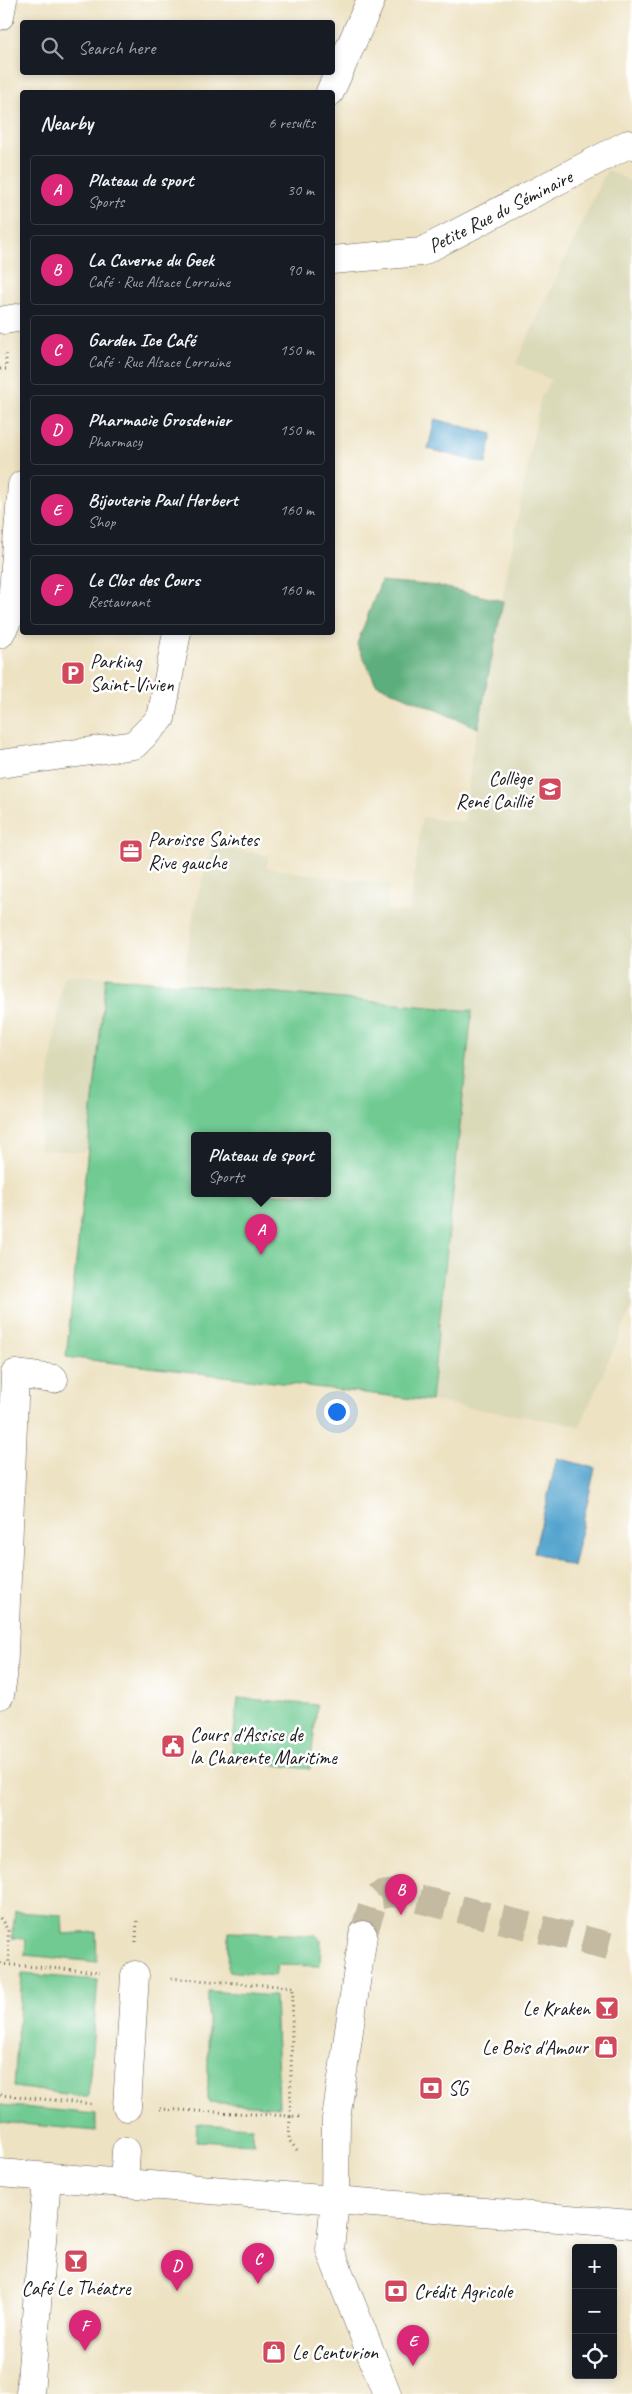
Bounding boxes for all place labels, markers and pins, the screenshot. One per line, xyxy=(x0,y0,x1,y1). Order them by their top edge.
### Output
place label: Parking Saint-Vivien xyxy=(90,649,175,697)
parking icon: Parking Saint-Vivien xyxy=(60,660,86,686)
place label: Collège René Caillié xyxy=(456,766,535,814)
school or university icon: Collège René Caillié xyxy=(537,776,563,802)
place label: Paroisse Saintes Rive gauche xyxy=(148,827,261,875)
office icon: Paroisse Saintes Rive gauche xyxy=(118,838,144,864)
pin: A xyxy=(245,1214,277,1255)
place label: Cours d'Assise de la Charente Maritime xyxy=(190,1722,338,1770)
public building icon: Cours d'Assise de la Charente Maritime xyxy=(160,1733,186,1759)
pin: B xyxy=(385,1874,417,1915)
bar icon: Le Kraken xyxy=(594,1995,620,2021)
place label: Le Kraken xyxy=(523,1996,591,2021)
shop icon: Le Bois d'Amour xyxy=(593,2034,619,2060)
place label: Le Bois d'Amour xyxy=(482,2035,590,2060)
bank icon: SG xyxy=(418,2075,444,2101)
place label: SG xyxy=(448,2076,470,2101)
pin: C xyxy=(242,2243,274,2284)
bar icon: Café Le Théatre xyxy=(63,2248,89,2274)
pin: D xyxy=(161,2250,193,2291)
place label: Café Le Théatre xyxy=(21,2276,132,2301)
bank icon: Crédit Agricole xyxy=(383,2278,409,2304)
place label: Crédit Agricole xyxy=(414,2279,514,2304)
pin: F xyxy=(69,2310,101,2351)
pin: E xyxy=(397,2325,429,2366)
shop icon: Le Centurion xyxy=(261,2339,287,2365)
place label: Le Centurion xyxy=(292,2340,379,2365)

